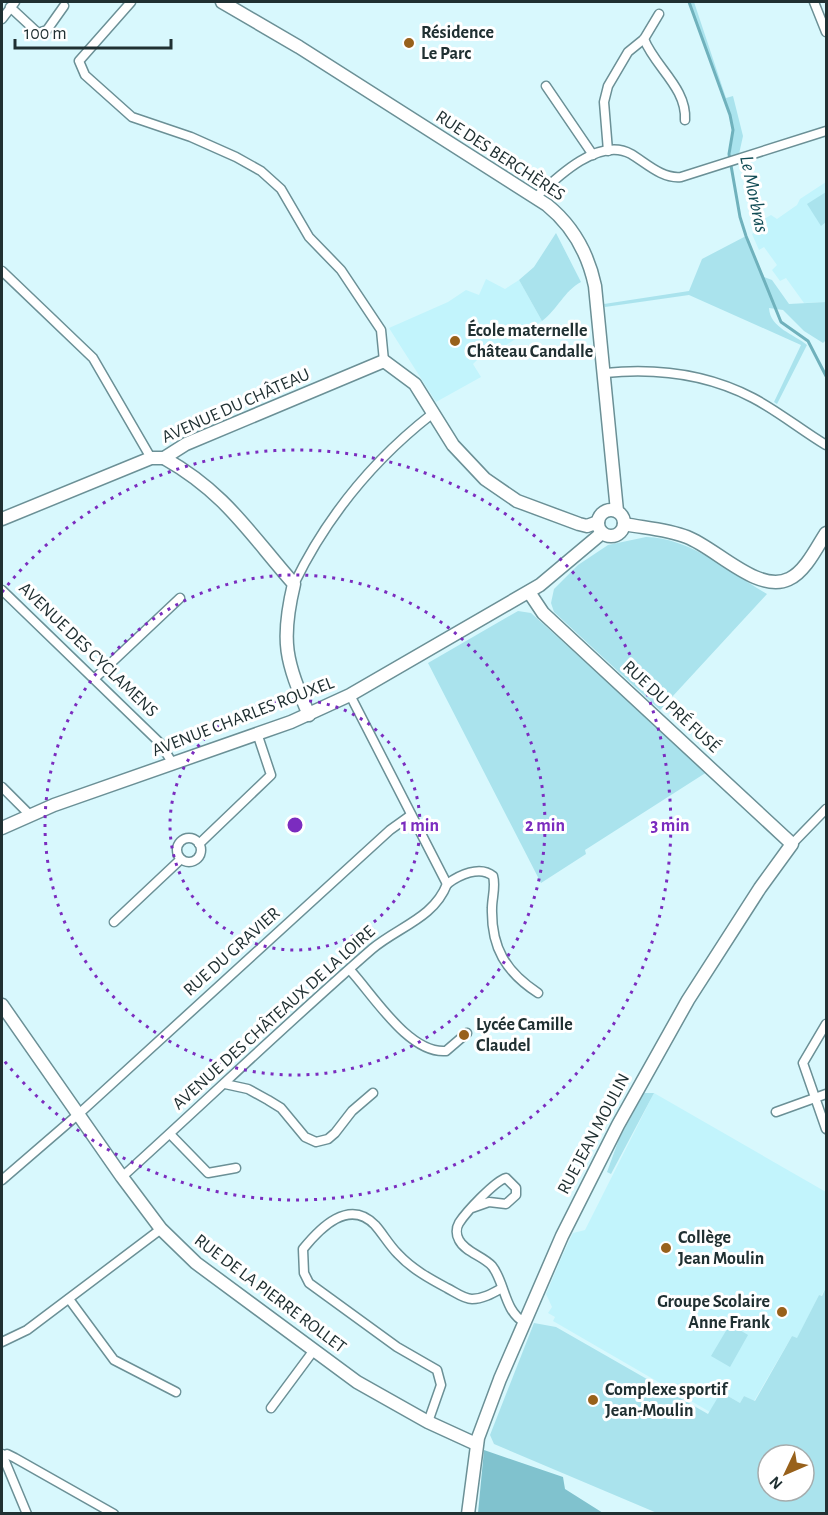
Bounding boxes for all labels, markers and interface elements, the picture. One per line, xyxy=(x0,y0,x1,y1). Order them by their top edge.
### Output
scale bar xyxy=(15,12,171,50)
place label: Résidence Le Parc xyxy=(421,24,494,63)
text: 100 m xyxy=(24,25,67,43)
marker: Résidence Le Parc xyxy=(402,36,416,50)
street label: RUE DES BERCHÈRES xyxy=(432,105,569,204)
water label: Le Morbras xyxy=(736,154,772,235)
place label: École maternelle Château Candalle xyxy=(467,319,593,361)
marker: École maternelle Château Candalle xyxy=(448,334,462,348)
street label: AVENUE DU CHÂTEAU xyxy=(158,363,313,447)
street label: AVENUE DES CYCLAMENS xyxy=(15,579,161,721)
street label: RUE DU PRÉ FUSÉ xyxy=(619,655,725,757)
street label: AVENUE CHARLES ROUXEL xyxy=(150,674,337,760)
centre of rings xyxy=(285,815,305,835)
text: 1 min xyxy=(401,817,439,835)
text: 2 min xyxy=(525,817,565,835)
text: 3 min xyxy=(650,817,690,835)
street label: RUE DU GRAVIER xyxy=(180,904,284,1000)
street label: AVENUE DES CHÂTEAUX DE LA LOIRE xyxy=(167,920,379,1113)
place label: Lycée Camille Claudel xyxy=(476,1016,573,1055)
marker: Lycée Camille Claudel xyxy=(457,1028,471,1042)
street label: RUE JEAN MOULIN xyxy=(555,1071,633,1197)
place label: Collège Jean Moulin xyxy=(678,1229,764,1268)
street label: RUE DE LA PIERRE ROLLET xyxy=(191,1231,349,1357)
marker: Collège Jean Moulin xyxy=(659,1241,673,1255)
place label: Groupe Scolaire Anne Frank xyxy=(657,1293,770,1332)
marker: Groupe Scolaire Anne Frank xyxy=(775,1305,789,1319)
place label: Complexe sportif Jean-Moulin xyxy=(605,1381,729,1420)
marker: Complexe sportif Jean-Moulin xyxy=(586,1393,600,1407)
north arrow xyxy=(756,1443,816,1503)
text: N xyxy=(766,1473,786,1492)

